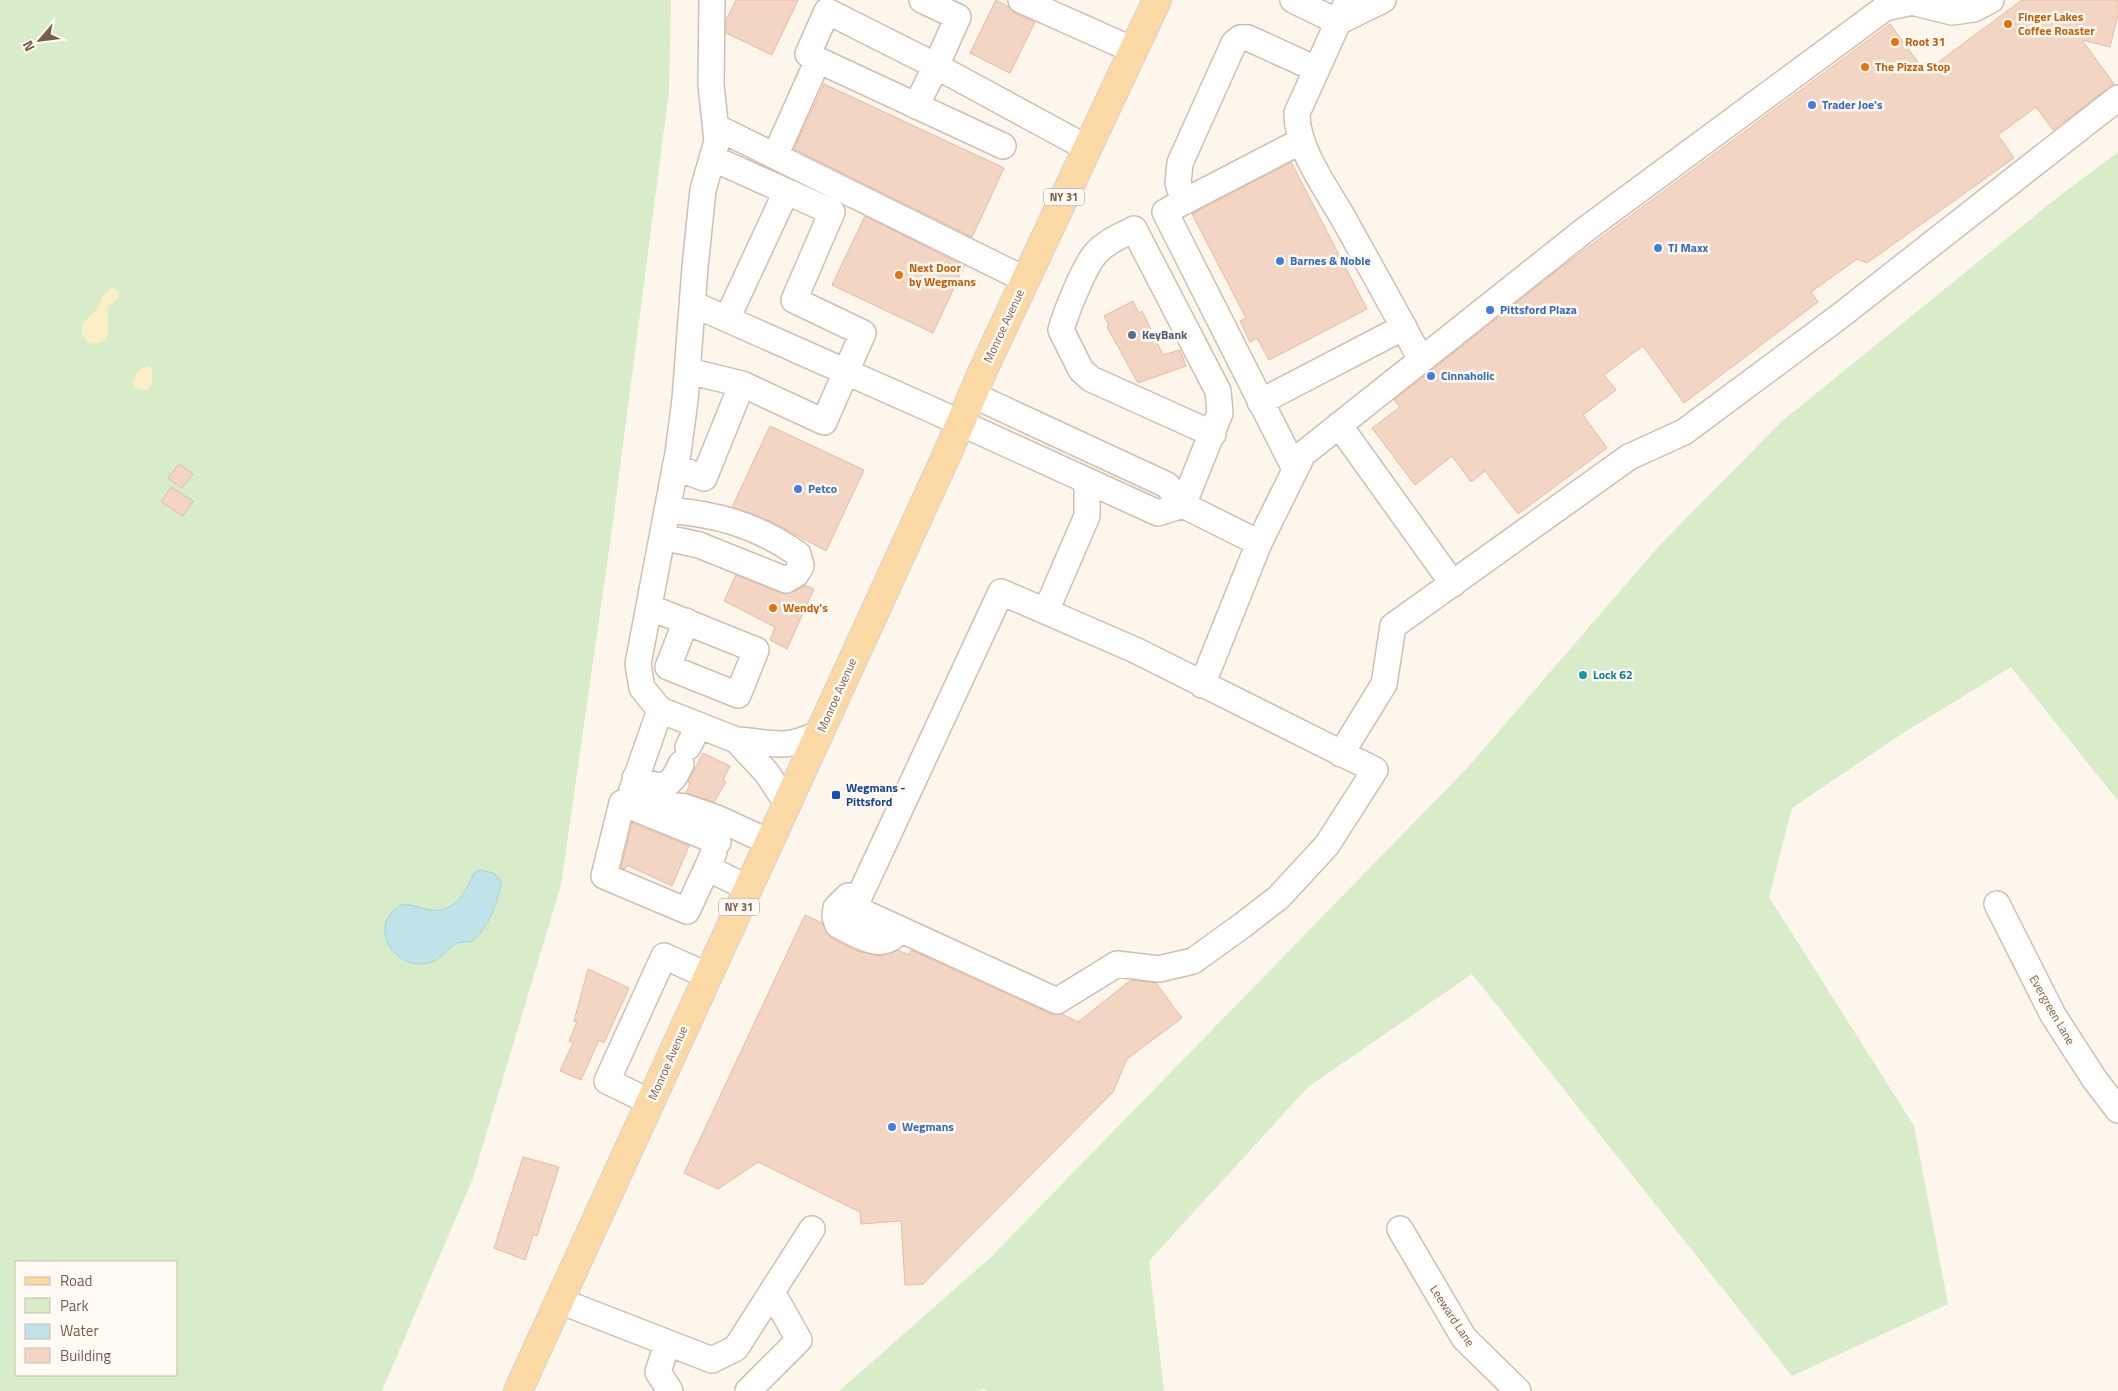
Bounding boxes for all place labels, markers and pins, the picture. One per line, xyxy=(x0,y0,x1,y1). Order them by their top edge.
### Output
place label: Finger Lakes Coffee Roaster xyxy=(2018,7,2095,40)
marker: Finger Lakes Coffee Roaster xyxy=(2002,18,2014,30)
place label: Root 31 xyxy=(1905,32,1946,51)
marker: Root 31 xyxy=(1889,36,1901,48)
place label: The Pizza Stop xyxy=(1875,57,1951,76)
marker: The Pizza Stop xyxy=(1859,61,1871,73)
place label: Trader Joe's xyxy=(1822,95,1883,114)
marker: Trader Joe's xyxy=(1806,99,1818,111)
place label: TJ Maxx xyxy=(1668,238,1709,257)
marker: TJ Maxx xyxy=(1652,242,1664,254)
place label: Barnes & Noble xyxy=(1290,251,1371,270)
marker: Barnes & Noble xyxy=(1274,255,1286,267)
place label: Next Door by Wegmans xyxy=(909,258,976,291)
marker: Next Door by Wegmans xyxy=(893,269,905,281)
place label: Pittsford Plaza xyxy=(1500,300,1577,319)
marker: Pittsford Plaza xyxy=(1484,304,1496,316)
place label: KeyBank xyxy=(1142,325,1188,344)
marker: KeyBank xyxy=(1126,329,1138,341)
place label: Cinnaholic xyxy=(1441,366,1495,385)
marker: Cinnaholic xyxy=(1425,370,1437,382)
place label: Petco xyxy=(808,479,837,498)
marker: Petco xyxy=(792,483,804,495)
place label: Wendy's xyxy=(783,598,828,617)
marker: Wendy's xyxy=(767,602,779,614)
place label: Lock 62 xyxy=(1593,665,1633,684)
marker: Lock 62 xyxy=(1577,669,1589,681)
place label: Wegmans - Pittsford xyxy=(846,778,906,811)
marker: Wegmans - Pittsford xyxy=(830,789,842,801)
place label: Wegmans xyxy=(902,1117,954,1136)
marker: Wegmans xyxy=(886,1121,898,1133)

